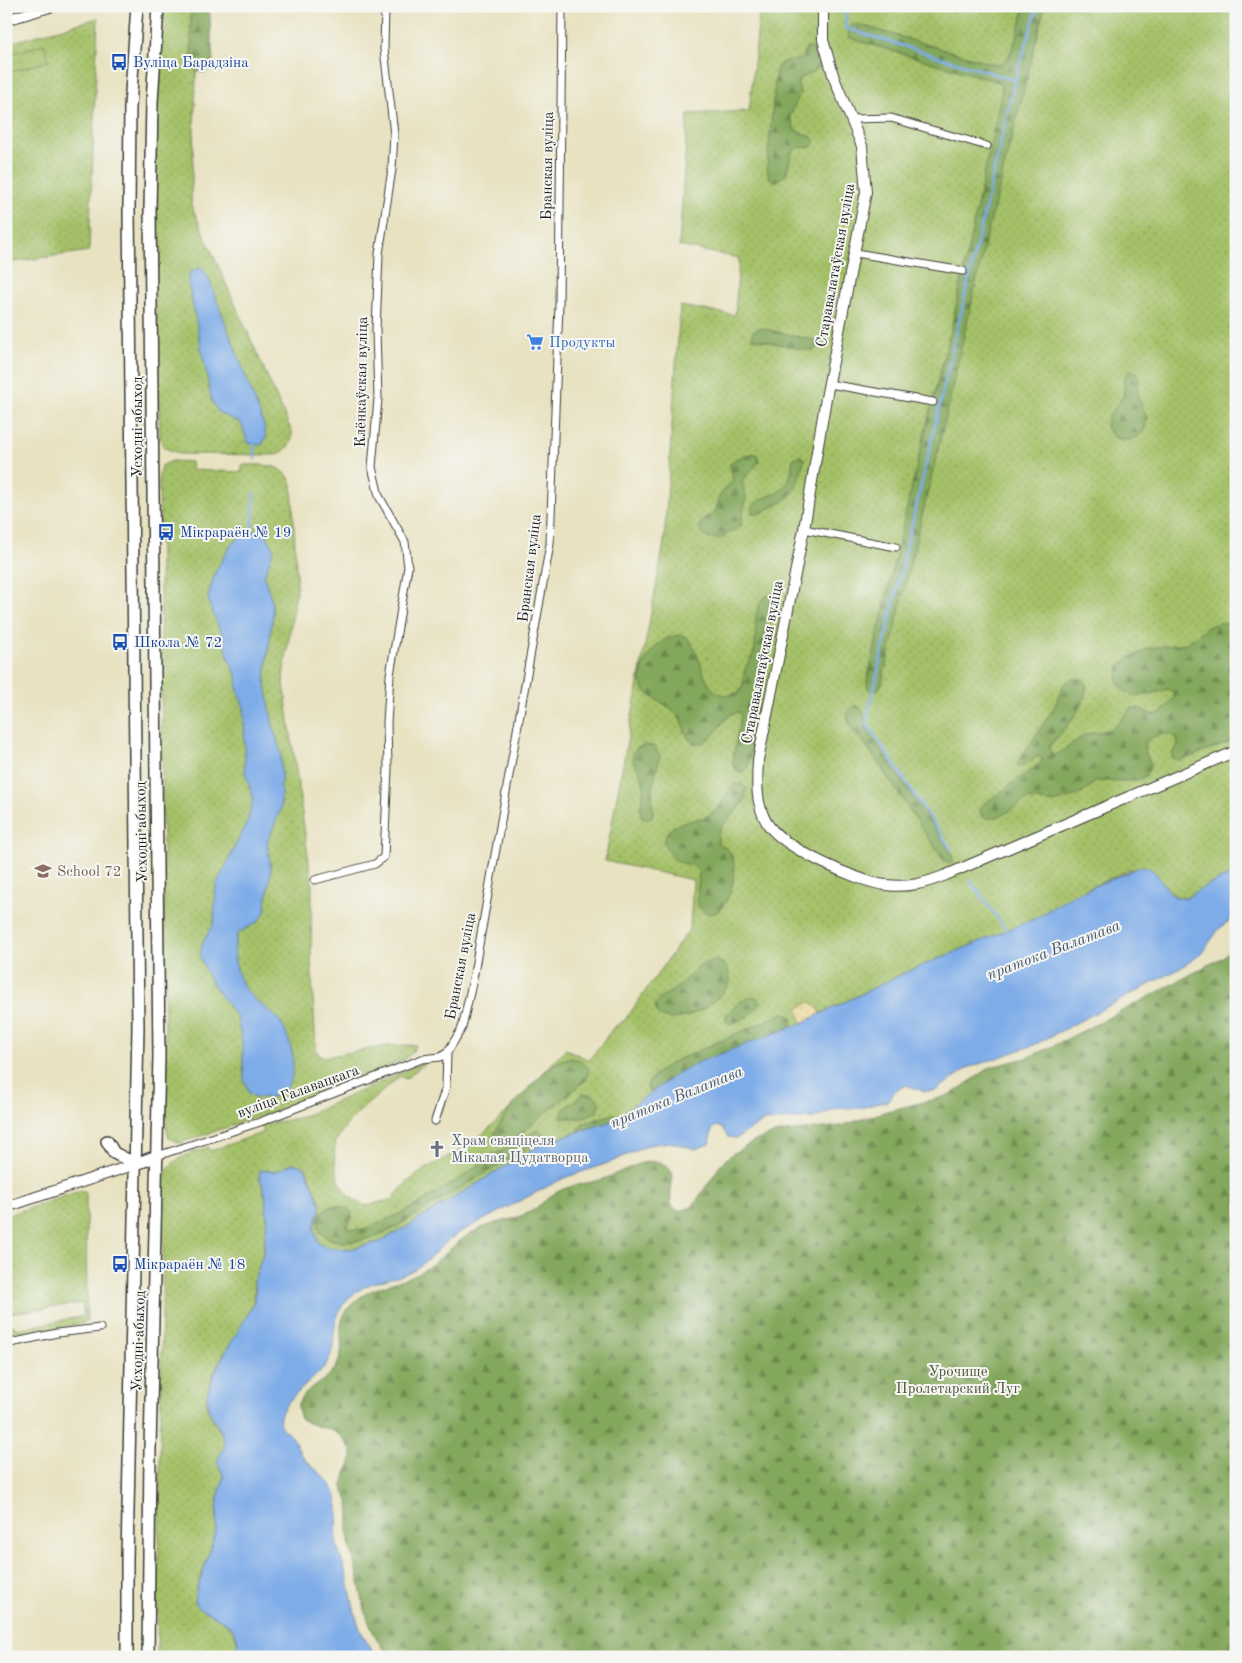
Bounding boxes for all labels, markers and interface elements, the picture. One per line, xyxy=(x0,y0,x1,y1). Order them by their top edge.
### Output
bus stop icon: Вуліца Барадзіна xyxy=(109,52,129,72)
place label: Вуліца Барадзіна xyxy=(133,56,249,71)
street label: Бранская вуліца xyxy=(540,111,557,221)
street label: Старавалатаўская вуліца xyxy=(815,182,858,348)
street label: Клёнкаўская вуліца xyxy=(354,316,371,448)
supermarket icon: Продукты xyxy=(525,332,545,352)
place label: Продукты xyxy=(549,336,616,351)
street label: Усходні абыход xyxy=(131,376,146,478)
street label: Бранская вуліца xyxy=(516,513,545,623)
bus stop icon: Мікрараён № 19 xyxy=(156,522,176,542)
place label: Мікрараён № 19 xyxy=(180,526,291,541)
street label: Старавалатаўская вуліца xyxy=(740,579,787,745)
bus stop icon: Школа № 72 xyxy=(110,632,130,652)
place label: Школа № 72 xyxy=(134,636,222,651)
street label: Усходні абыход xyxy=(134,781,151,883)
school or university icon: School 72 xyxy=(33,861,53,881)
place label: School 72 xyxy=(57,865,122,880)
street label: Бранская вуліца xyxy=(444,911,479,1021)
water label: пратока Валатава xyxy=(985,918,1123,984)
street label: вуліца Галавацкага xyxy=(236,1063,362,1121)
water label: пратока Валатава xyxy=(608,1064,746,1132)
place label: Храм свяціцеля Мікалая Цудатворца xyxy=(451,1134,589,1166)
church icon: Храм свяціцеля Мікалая Цудатворца xyxy=(427,1139,447,1159)
bus stop icon: Мікрараён № 18 xyxy=(110,1254,130,1274)
place label: Мікрараён № 18 xyxy=(134,1258,245,1273)
street label: Усходні абыход xyxy=(130,1290,149,1392)
park label: Урочище Пролетарский Луг xyxy=(896,1365,1020,1397)

